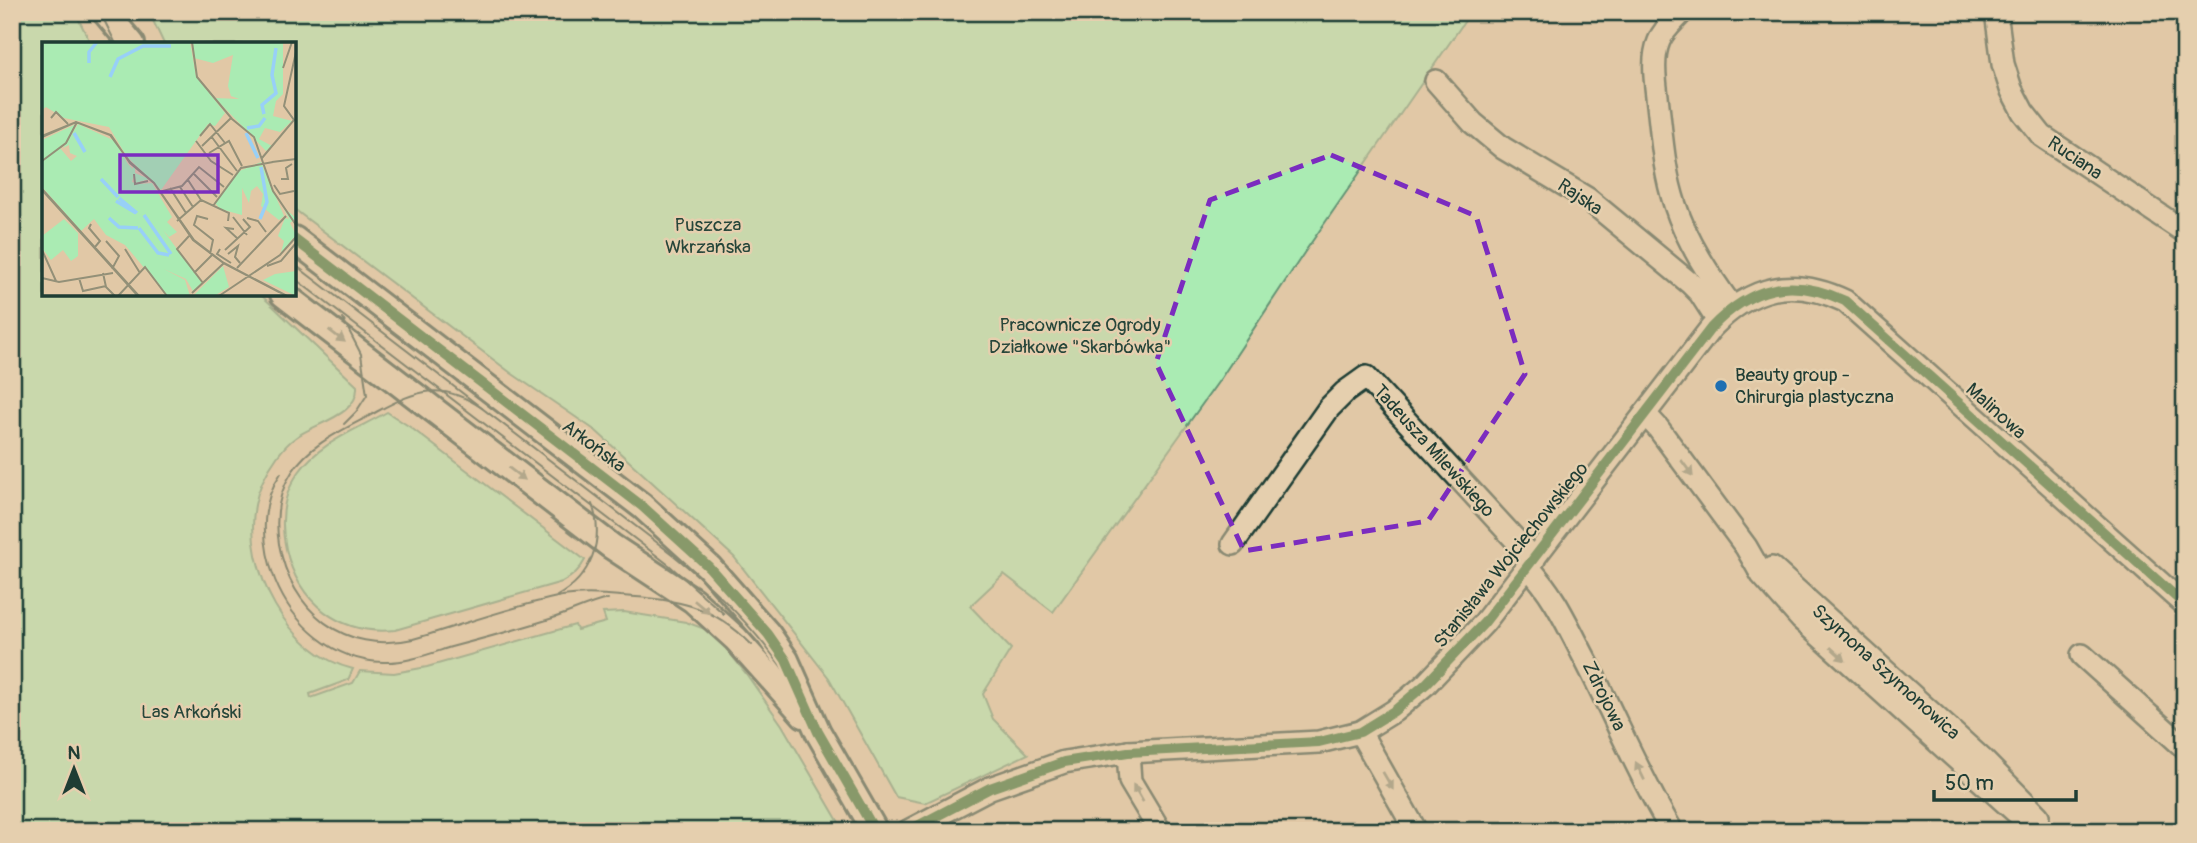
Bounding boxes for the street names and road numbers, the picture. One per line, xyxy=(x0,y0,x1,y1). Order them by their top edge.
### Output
street label: Ruciana xyxy=(2043,131,2107,185)
street label: Rajska xyxy=(1553,173,1607,221)
street label: Malinowa xyxy=(1961,378,2031,444)
street label: Tadeusza Milewskiego xyxy=(1368,380,1500,522)
street label: Arkońska xyxy=(557,414,631,478)
street label: Stanisława Wojciechowskiego xyxy=(1429,457,1593,653)
street label: Szymona Szymonowica xyxy=(1807,599,1965,745)
street label: Zdrojowa xyxy=(1577,657,1631,735)

